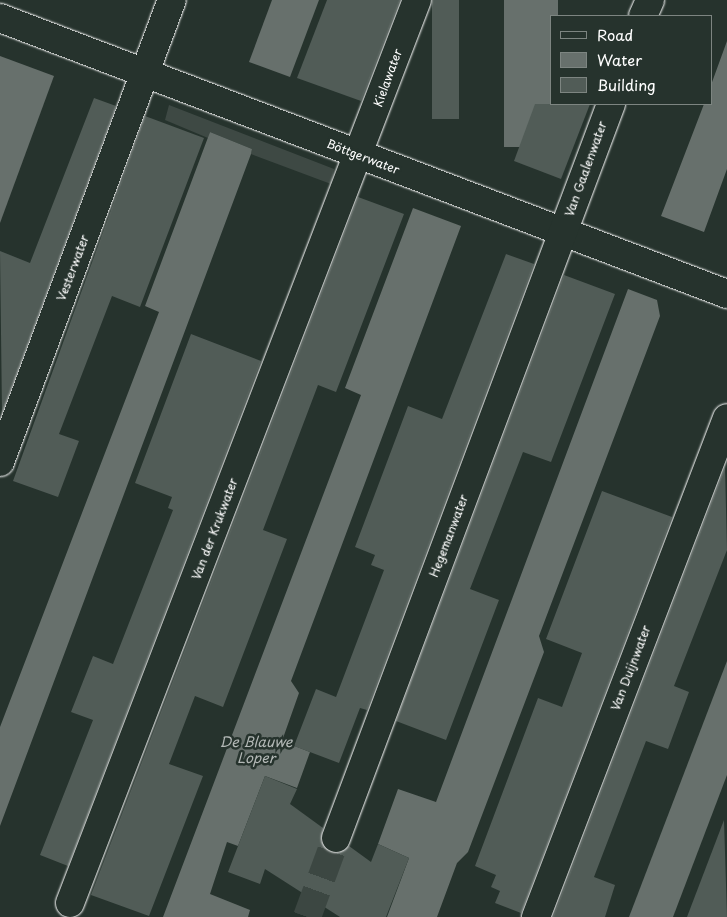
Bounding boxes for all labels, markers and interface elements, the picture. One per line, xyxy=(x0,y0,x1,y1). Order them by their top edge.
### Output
legend xyxy=(550,15,712,105)
text: Road xyxy=(597,23,633,46)
street label: Kielawater xyxy=(371,47,405,109)
text: Water xyxy=(597,48,642,71)
text: Building xyxy=(597,73,656,96)
street label: Van Gaalenwater xyxy=(562,119,610,219)
street label: Böttgerwater xyxy=(325,137,401,177)
street label: Vesterwater xyxy=(54,233,92,303)
street label: Van der Krukwater xyxy=(189,476,241,582)
street label: Hegemanwater xyxy=(427,493,471,579)
street label: Van Duijnwater xyxy=(608,623,654,713)
water label: De Blauwe Loper xyxy=(220,734,292,766)

